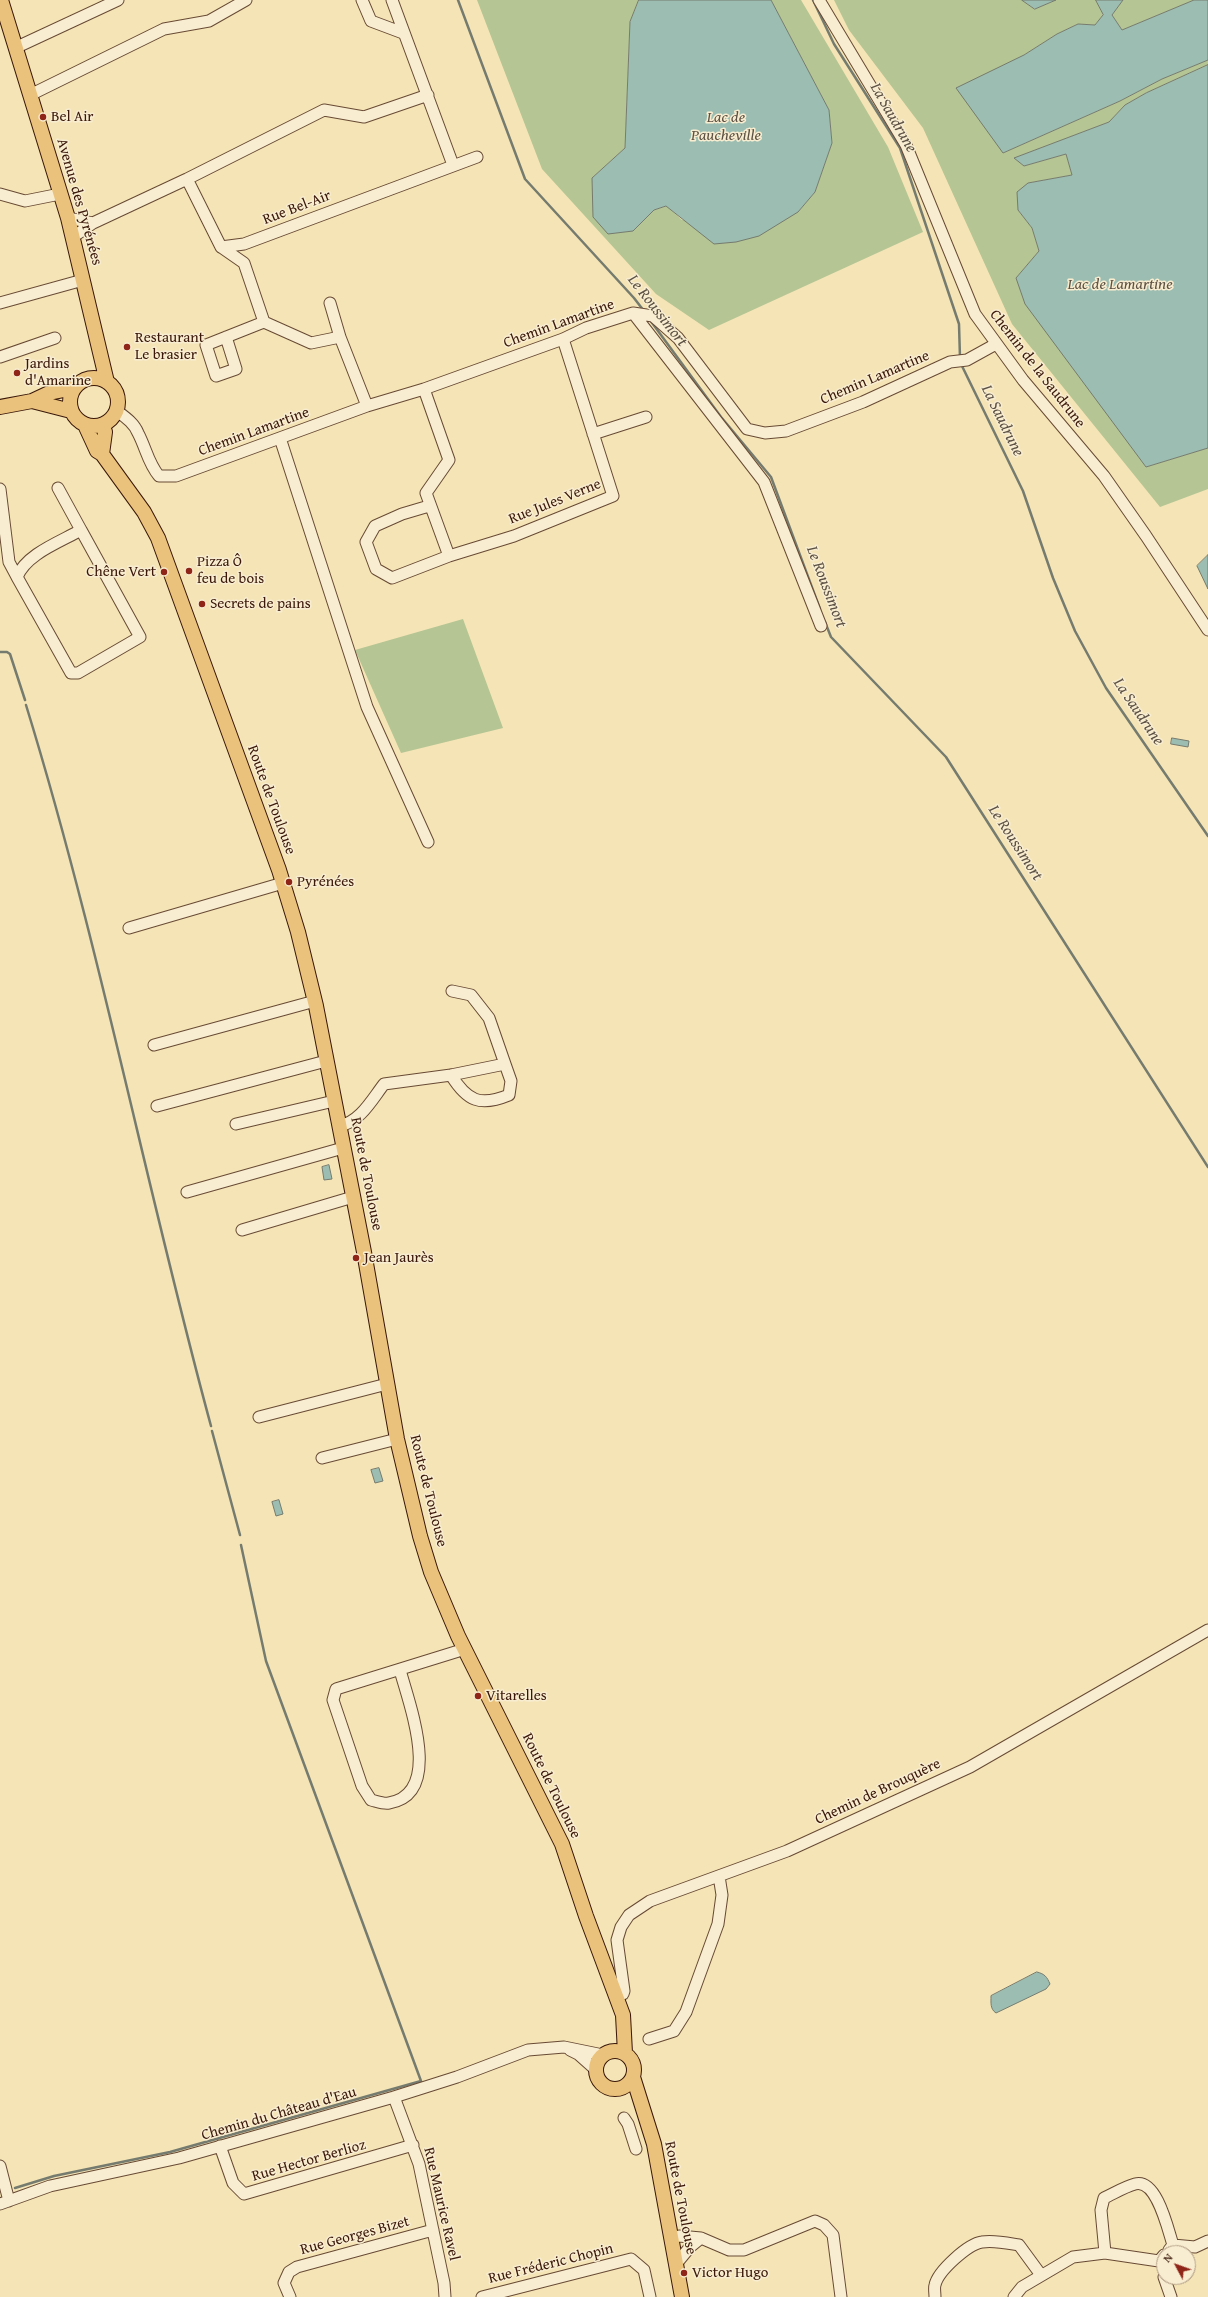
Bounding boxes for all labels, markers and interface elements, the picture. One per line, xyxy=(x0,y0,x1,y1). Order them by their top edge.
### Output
water label: La Saudrune xyxy=(865,80,921,156)
place label: Bel Air xyxy=(51,108,94,126)
water label: Lac de Paucheville xyxy=(691,108,761,146)
marker: Bel Air xyxy=(38,112,48,122)
street label: Avenue des Pyrénées xyxy=(52,137,106,267)
street label: Rue Bel-Air xyxy=(260,187,334,229)
water label: Le Roussimort xyxy=(623,271,691,351)
water label: Lac de Lamartine xyxy=(1067,275,1173,295)
street label: Chemin Lamartine xyxy=(501,296,617,352)
street label: Chemin de la Saudrune xyxy=(985,306,1089,432)
place label: Restaurant Le brasier xyxy=(135,329,204,364)
marker: Restaurant Le brasier xyxy=(122,342,132,352)
street label: Chemin Lamartine xyxy=(818,347,932,409)
place label: Jardins d'Amarine xyxy=(25,355,91,390)
marker: Jardins d'Amarine xyxy=(12,368,22,378)
water label: La Saudrune xyxy=(976,382,1028,460)
street label: Chemin Lamartine xyxy=(196,404,312,460)
street label: Rue Jules Verne xyxy=(506,475,604,529)
water label: Le Roussimort xyxy=(802,543,850,631)
place label: Pizza Ô feu de bois xyxy=(197,553,264,588)
place label: Chêne Vert xyxy=(86,563,156,581)
marker: Pizza Ô feu de bois xyxy=(184,566,194,576)
marker: Chêne Vert xyxy=(159,567,169,577)
place label: Secrets de pains xyxy=(210,595,311,613)
marker: Secrets de pains xyxy=(197,599,207,609)
water label: La Saudrune xyxy=(1108,675,1168,749)
street label: Route de Toulouse xyxy=(243,743,299,857)
water label: Le Roussimort xyxy=(984,802,1046,884)
place label: Pyrénées xyxy=(297,873,354,891)
marker: Pyrénées xyxy=(284,877,294,887)
street label: Route de Toulouse xyxy=(346,1116,386,1232)
place label: Jean Jaurès xyxy=(364,1249,434,1267)
marker: Jean Jaurès xyxy=(351,1253,361,1263)
street label: Route de Toulouse xyxy=(405,1433,451,1549)
place label: Vitarelles xyxy=(486,1687,547,1705)
marker: Vitarelles xyxy=(473,1691,483,1701)
street label: Route de Toulouse xyxy=(518,1730,584,1842)
street label: Chemin de Brouquère xyxy=(812,1755,944,1829)
street label: Chemin du Château d'Eau xyxy=(199,2083,359,2145)
street label: Rue Hector Berlioz xyxy=(250,2136,368,2186)
street label: Route de Toulouse xyxy=(660,2140,700,2256)
street label: Rue Maurice Ravel xyxy=(419,2146,463,2262)
street label: Rue Georges Bizet xyxy=(298,2213,412,2259)
street label: Rue Fréderic Chopin xyxy=(487,2240,615,2288)
north arrow xyxy=(1156,2245,1196,2285)
text: N xyxy=(1159,2250,1176,2266)
place label: Victor Hugo xyxy=(692,2264,768,2282)
marker: Victor Hugo xyxy=(679,2268,689,2278)

